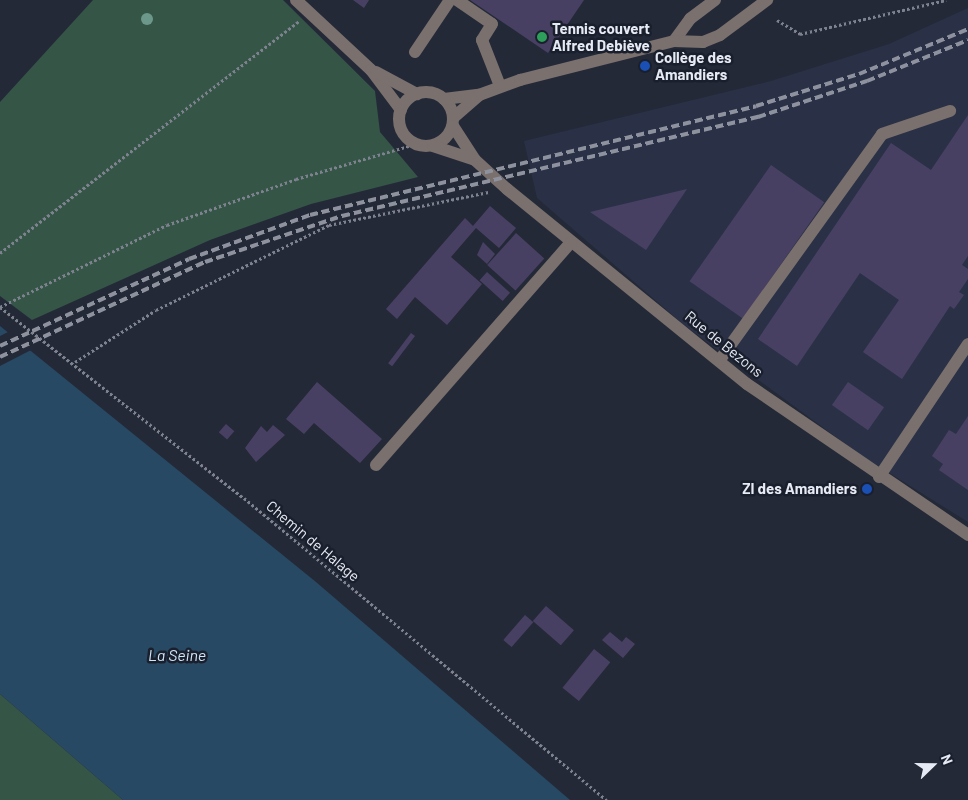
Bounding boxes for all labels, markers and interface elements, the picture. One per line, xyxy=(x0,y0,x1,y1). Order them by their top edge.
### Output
place label: Tennis couvert Alfred Debiève xyxy=(552,19,650,54)
marker: Tennis couvert Alfred Debiève xyxy=(536,31,548,43)
place label: Collège des Amandiers xyxy=(655,48,732,83)
marker: Collège des Amandiers xyxy=(639,60,651,72)
street label: Rue de Bezons xyxy=(681,307,767,381)
place label: ZI des Amandiers xyxy=(742,480,857,498)
marker: ZI des Amandiers xyxy=(861,483,873,495)
street label: Chemin de Halage xyxy=(263,497,363,585)
water label: La Seine xyxy=(148,645,206,665)
north arrow xyxy=(908,740,958,790)
text: N xyxy=(938,752,957,767)

